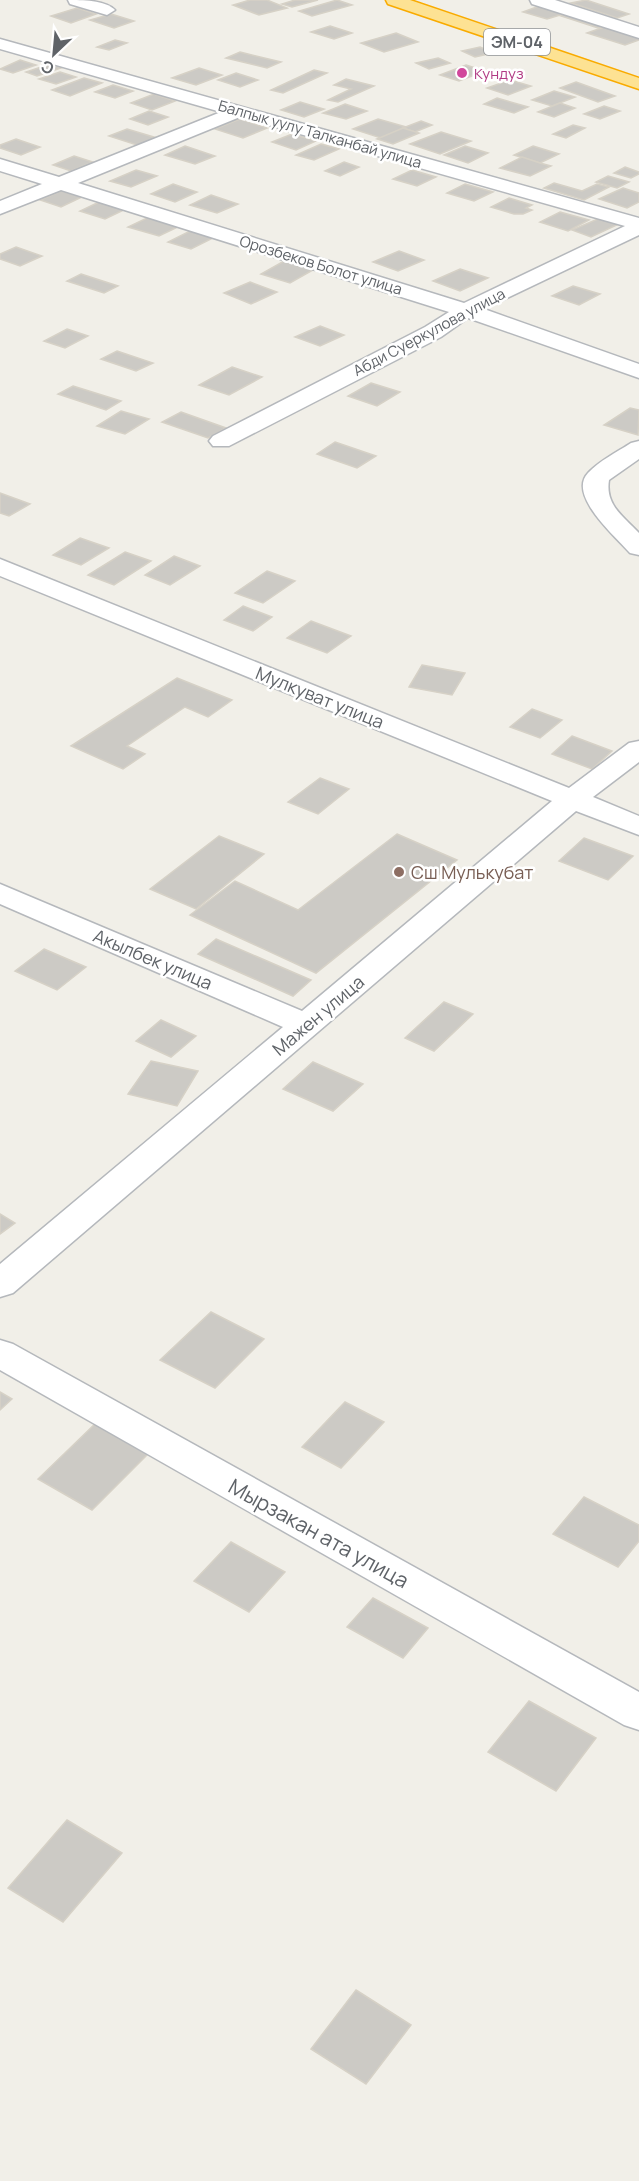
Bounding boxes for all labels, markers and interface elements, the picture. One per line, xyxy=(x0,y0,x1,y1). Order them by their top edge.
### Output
north arrow xyxy=(24,24,84,84)
road number: ЭМ-04 xyxy=(484,29,550,55)
text: С xyxy=(37,55,58,80)
place label: Кундуз xyxy=(474,63,524,84)
marker: Кундуз xyxy=(455,66,469,80)
street label: Балпык уулу Талканбай улица xyxy=(216,95,424,173)
street label: Орозбеков Болот улица xyxy=(237,230,405,300)
street label: Абди Суеркулова улица xyxy=(349,283,509,381)
street label: Мулкуват улица xyxy=(252,660,388,734)
place label: Сш Мулькубат xyxy=(411,860,533,884)
marker: Сш Мулькубат xyxy=(392,865,406,879)
street label: Акылбек улица xyxy=(90,923,216,995)
street label: Мажен улица xyxy=(267,970,369,1060)
street label: Мырзакан ата улица xyxy=(224,1472,414,1594)

